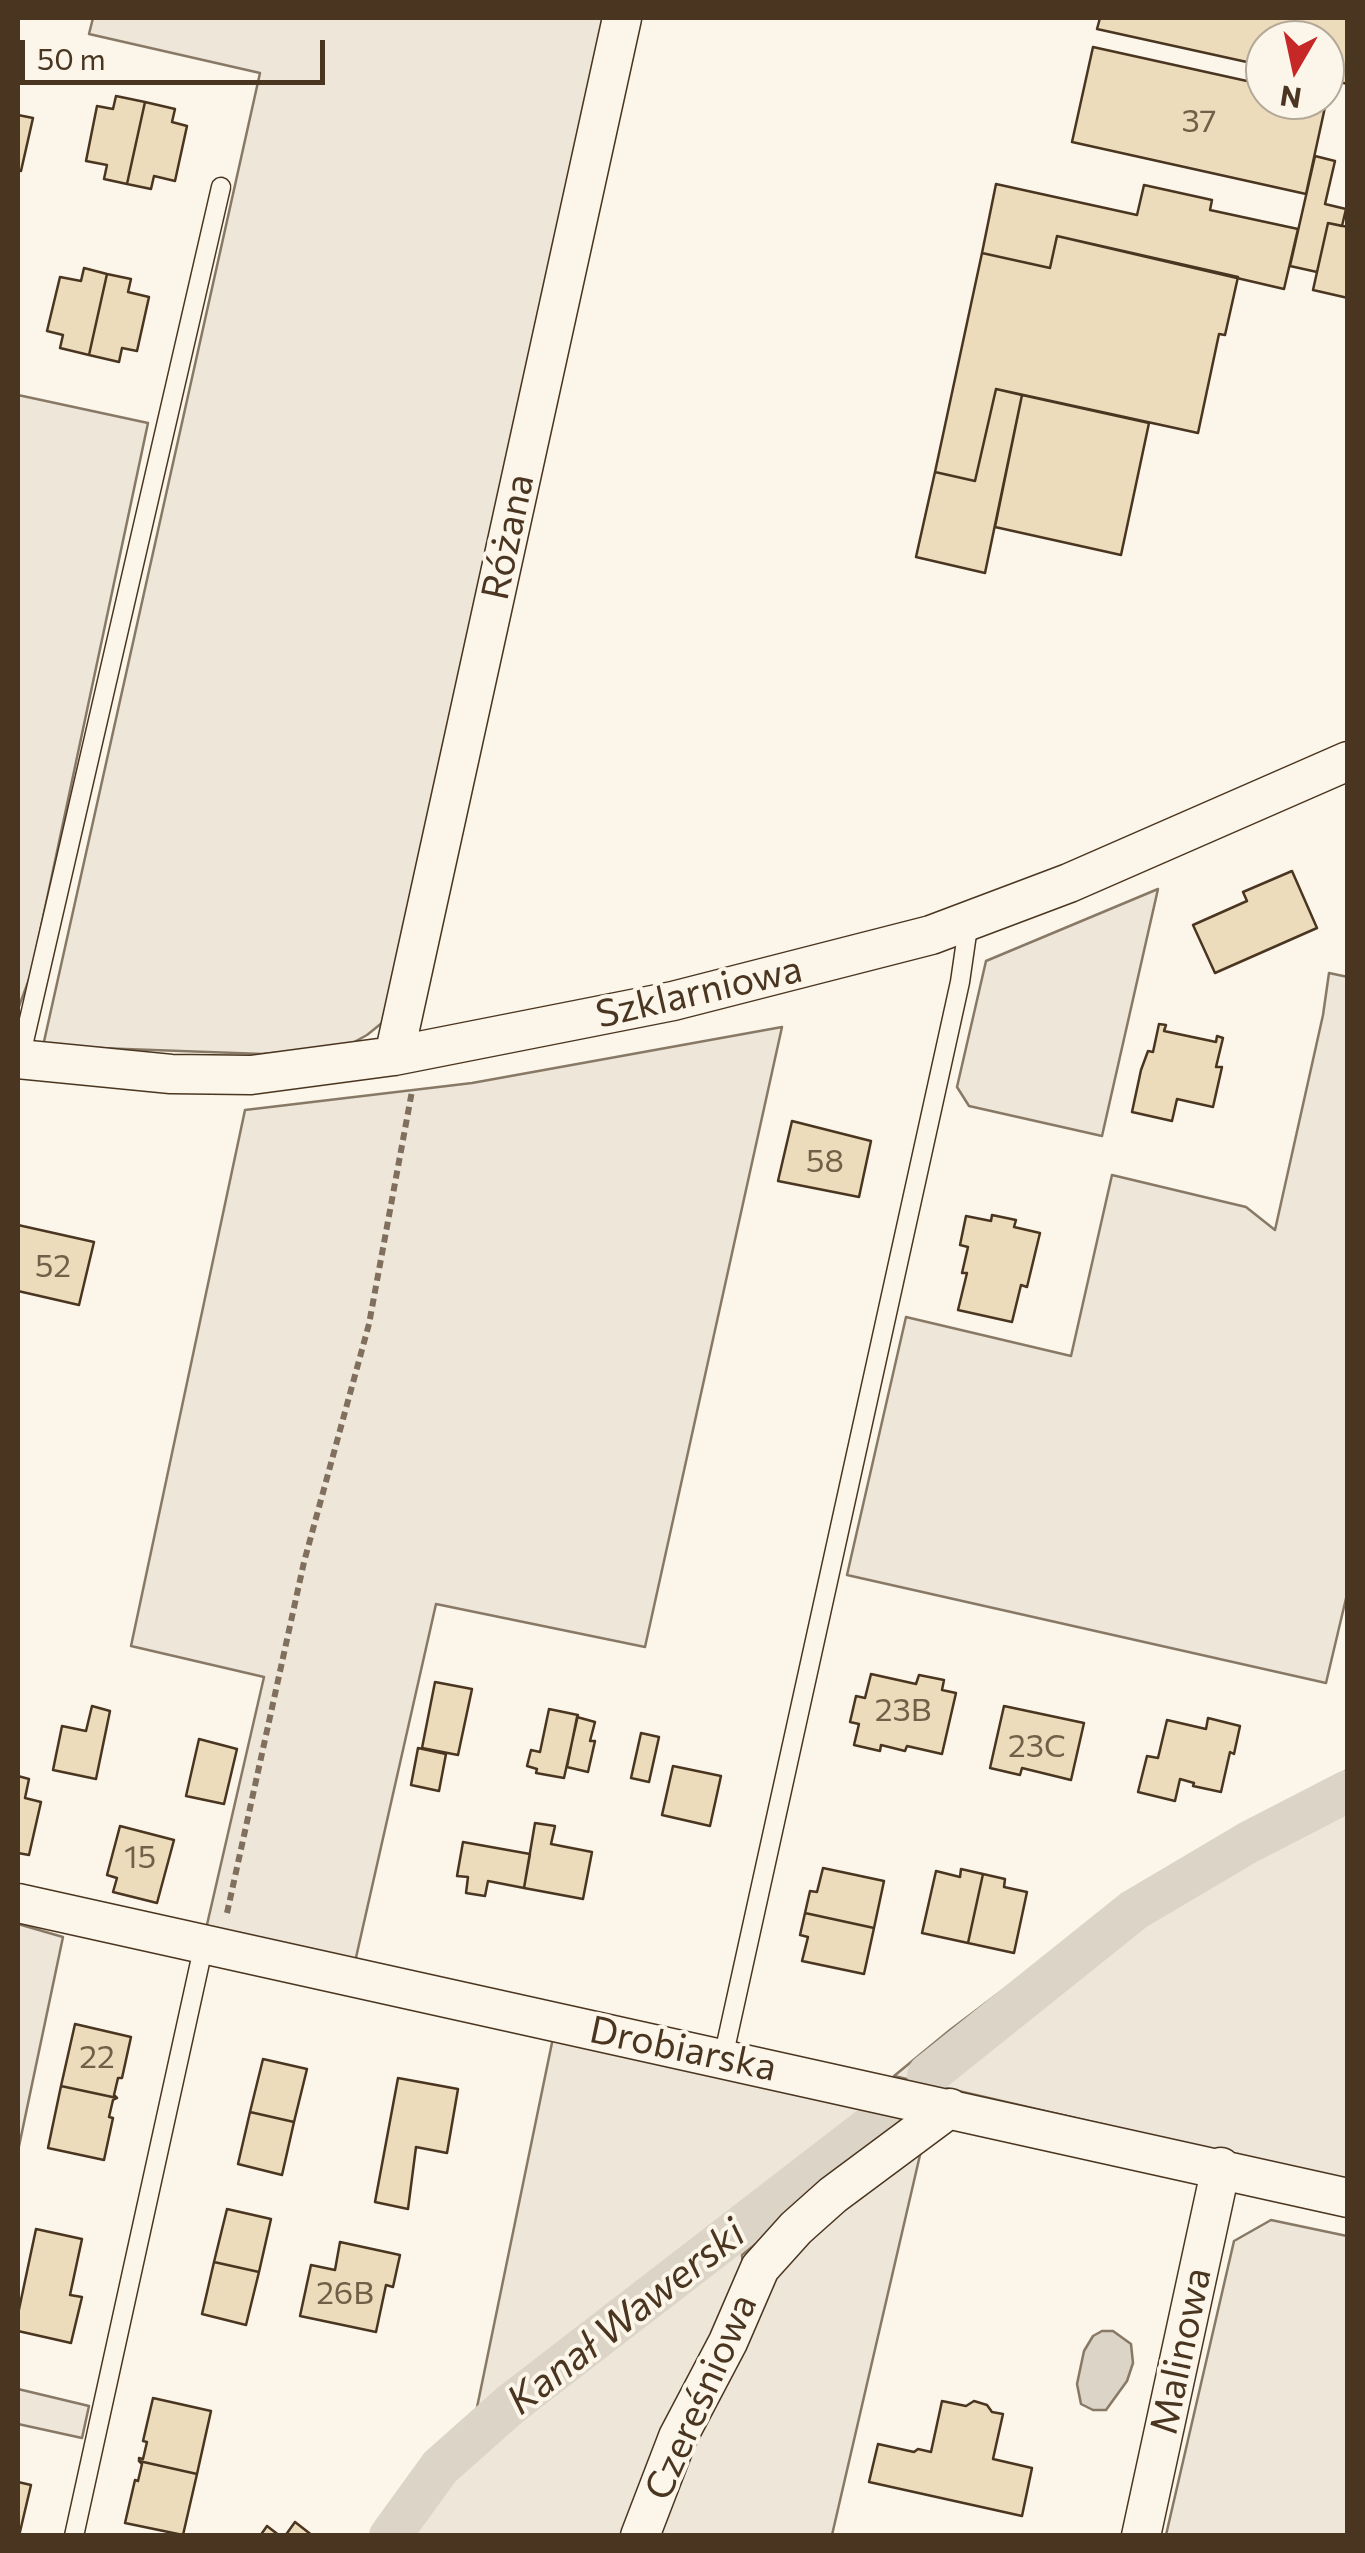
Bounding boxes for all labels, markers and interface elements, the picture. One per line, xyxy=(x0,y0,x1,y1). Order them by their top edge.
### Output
scale bar xyxy=(25,20,330,82)
north arrow xyxy=(1245,20,1345,120)
text: 50 m xyxy=(37,39,106,76)
text: N xyxy=(1278,79,1304,116)
house number: 37 xyxy=(1181,102,1217,140)
street label: Różana xyxy=(472,470,544,604)
street label: Szklarniowa xyxy=(592,946,806,1038)
house number: 58 xyxy=(806,1142,844,1180)
house number: 52 xyxy=(35,1247,71,1285)
house number: 23B xyxy=(875,1691,931,1729)
house number: 23C xyxy=(1008,1727,1066,1765)
house number: 15 xyxy=(124,1838,156,1876)
street label: Drobiarska xyxy=(586,2007,780,2091)
house number: 22 xyxy=(79,2038,115,2076)
water label: Kanał Wawerski xyxy=(498,2209,754,2425)
street label: Malinowa xyxy=(1141,2264,1221,2438)
house number: 26B xyxy=(316,2274,374,2312)
street label: Czereśniowa xyxy=(635,2287,767,2507)

